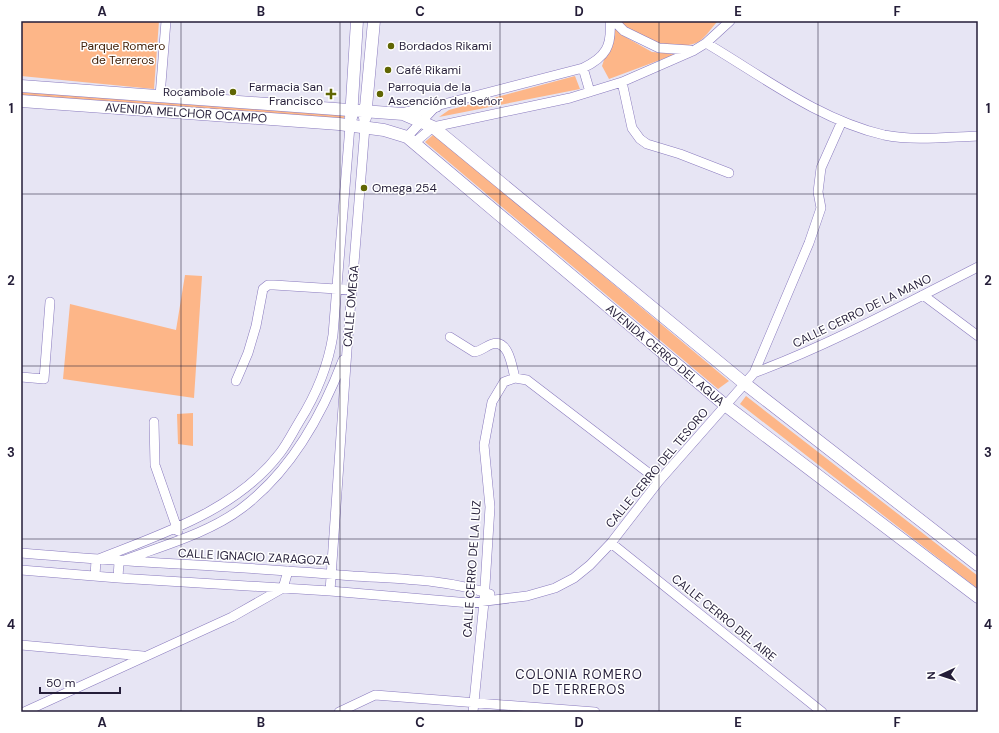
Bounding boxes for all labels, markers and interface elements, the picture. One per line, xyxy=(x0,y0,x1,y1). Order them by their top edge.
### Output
text: A xyxy=(97,3,107,20)
text: B xyxy=(257,3,265,20)
text: C xyxy=(415,3,425,20)
text: D xyxy=(574,3,584,20)
text: E xyxy=(734,3,742,20)
text: F xyxy=(893,3,901,20)
park label: Parque Romero de Terreros xyxy=(81,38,165,68)
place label: Bordados Rikami xyxy=(399,38,492,54)
marker: Bordados Rikami xyxy=(386,41,396,51)
place label: Café Rikami xyxy=(396,62,461,78)
marker: Café Rikami xyxy=(383,65,393,75)
place label: Farmacia San Francisco xyxy=(249,79,323,109)
place label: Parroquia de la Ascención del Señor xyxy=(388,79,502,109)
place label: Rocambole xyxy=(163,84,225,100)
marker: Rocambole xyxy=(228,87,238,97)
marker: Farmacia San Francisco xyxy=(326,89,336,99)
marker: Parroquia de la Ascención del Señor xyxy=(375,89,385,99)
street label: AVENIDA MELCHOR OCAMPO xyxy=(104,99,268,127)
text: 1 xyxy=(9,100,13,117)
text: 1 xyxy=(986,100,990,117)
place label: Omega 254 xyxy=(372,180,437,196)
marker: Omega 254 xyxy=(359,183,369,193)
street label: CALLE OMEGA xyxy=(339,264,363,348)
street label: CALLE CERRO DE LA MANO xyxy=(790,270,934,352)
text: 2 xyxy=(7,272,15,289)
text: 2 xyxy=(984,272,992,289)
street label: AVENIDA CERRO DEL AGUA xyxy=(602,301,728,409)
street label: CALLE CERRO DEL TESORO xyxy=(602,405,712,531)
text: 3 xyxy=(7,444,15,461)
text: 3 xyxy=(984,444,992,461)
street label: CALLE CERRO DE LA LUZ xyxy=(459,500,485,638)
street label: CALLE IGNACIO ZARAGOZA xyxy=(177,545,331,569)
street label: CALLE CERRO DEL AIRE xyxy=(668,571,780,665)
text: 4 xyxy=(7,616,15,633)
text: 4 xyxy=(984,616,992,633)
north arrow xyxy=(921,655,961,695)
district label: COLONIA ROMERO DE TERREROS xyxy=(515,666,643,698)
scale bar xyxy=(40,669,120,695)
text: N xyxy=(924,671,938,680)
text: 50 m xyxy=(46,675,75,691)
text: A xyxy=(97,714,107,731)
text: B xyxy=(257,714,265,731)
text: C xyxy=(415,714,425,731)
text: D xyxy=(574,714,584,731)
text: E xyxy=(734,714,742,731)
text: F xyxy=(893,714,901,731)

